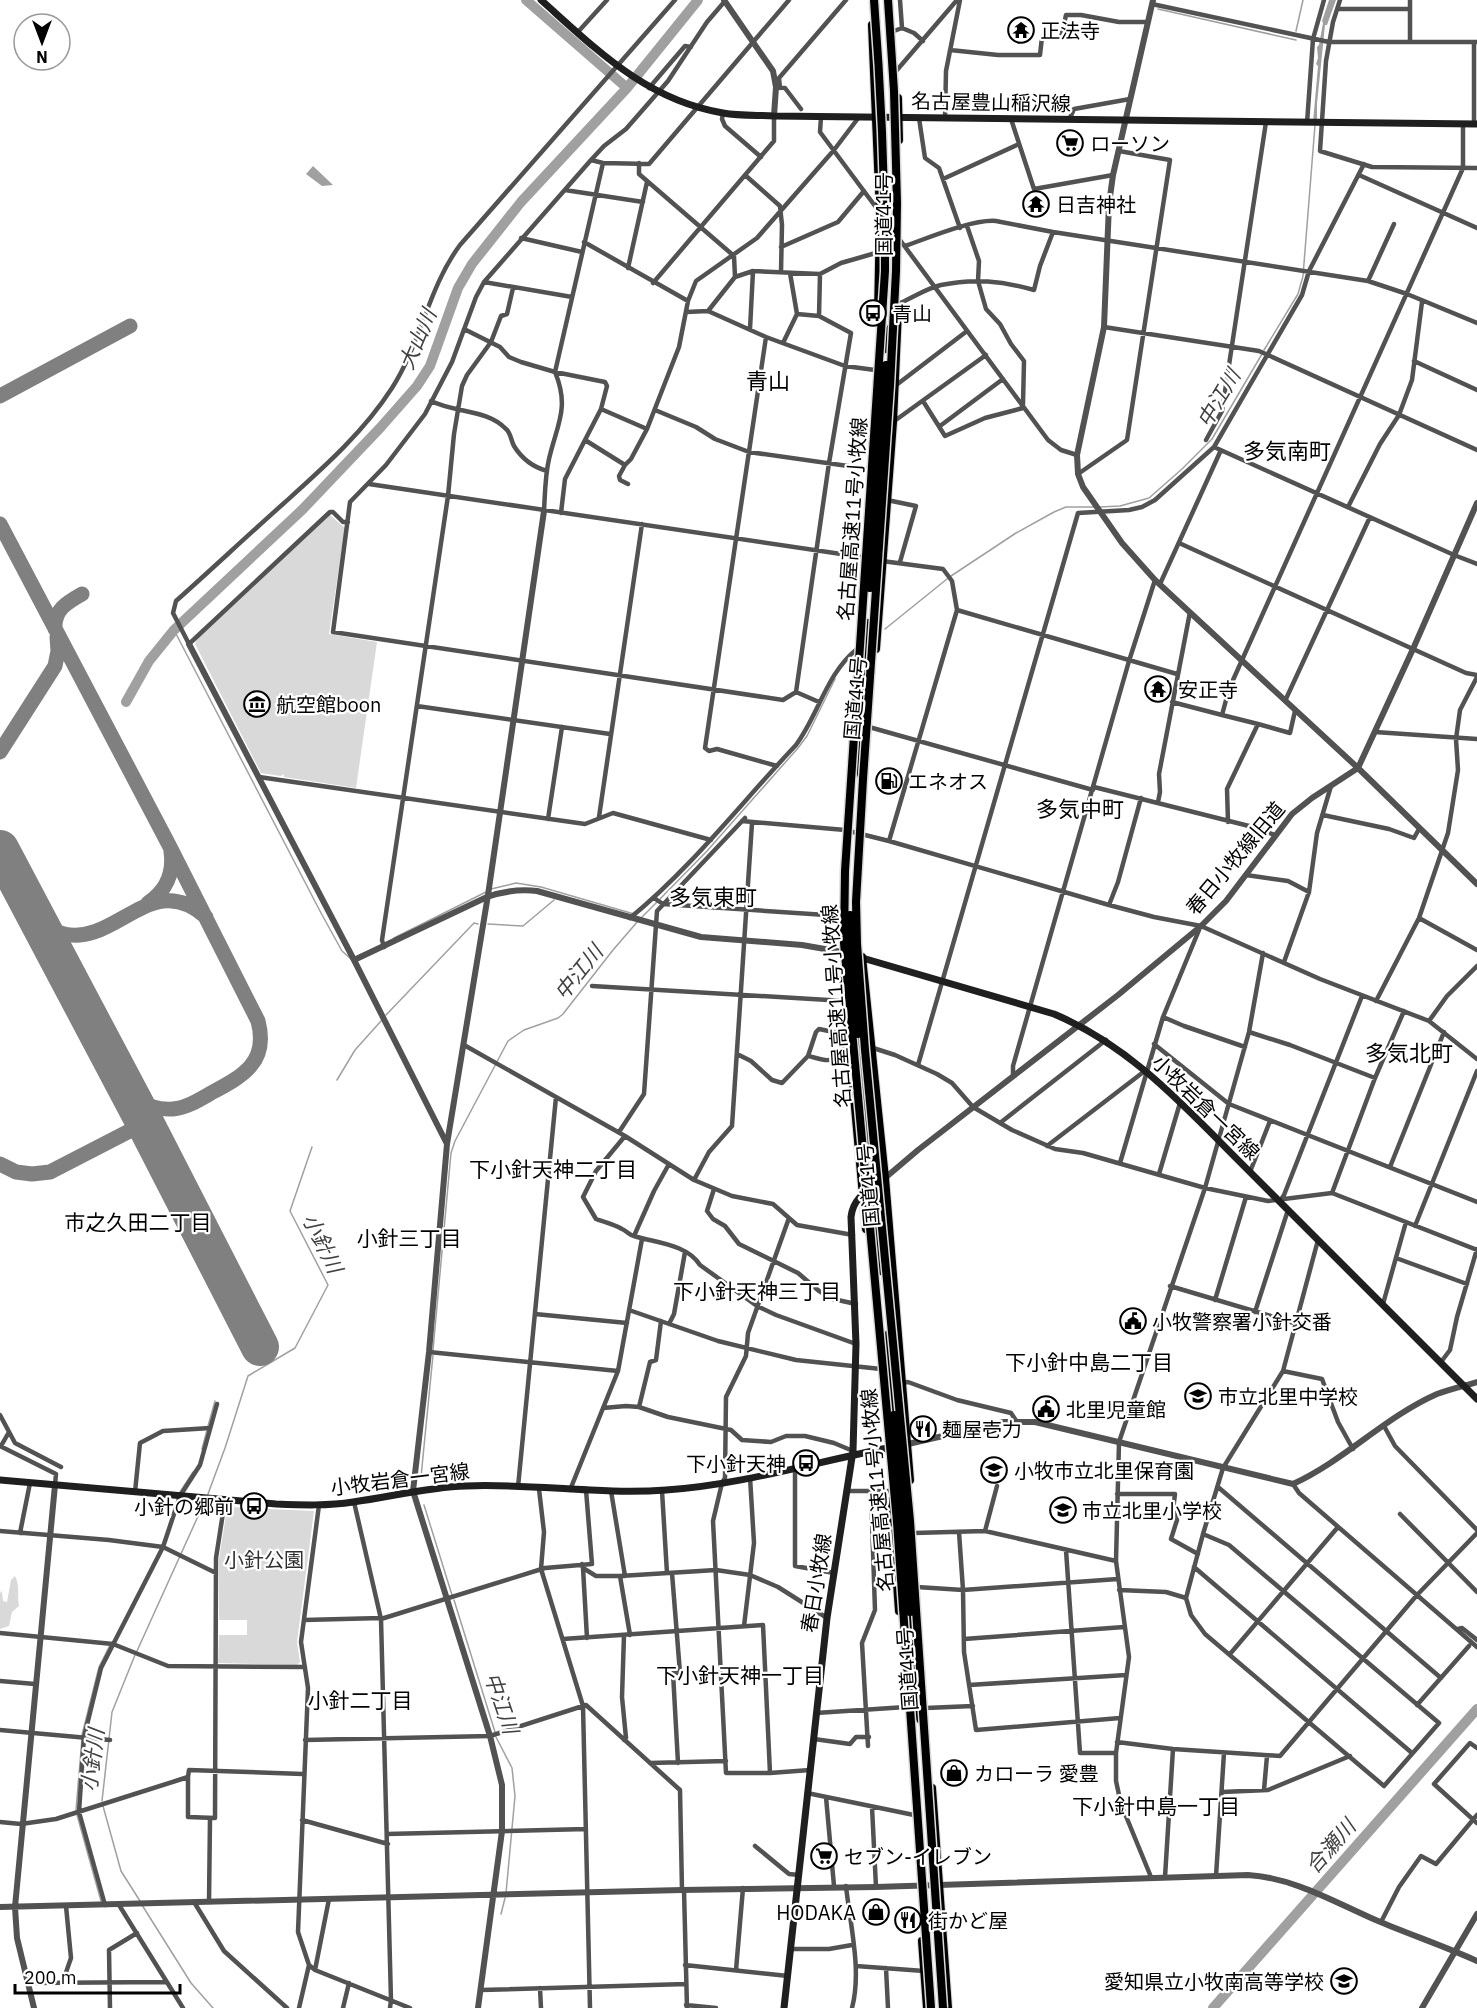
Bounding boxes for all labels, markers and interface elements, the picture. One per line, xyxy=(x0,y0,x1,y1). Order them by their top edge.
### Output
north arrow xyxy=(12,12,72,72)
temple icon: 正法寺 xyxy=(1006,15,1036,45)
place label: 正法寺 xyxy=(1040,17,1100,44)
text: N xyxy=(36,47,48,67)
street label: 名古屋豊山稲沢線 xyxy=(911,87,1071,117)
supermarket icon: ローソン xyxy=(1055,128,1085,158)
place label: ローソン xyxy=(1090,130,1170,157)
street label: 国道41号 xyxy=(870,172,897,256)
temple icon: 日吉神社 xyxy=(1021,189,1051,219)
place label: 日吉神社 xyxy=(1056,191,1136,218)
bus stop icon: 青山 xyxy=(858,298,888,328)
place label: 青山 xyxy=(892,300,932,327)
water label: 大山川 xyxy=(392,303,443,373)
water label: 中江川 xyxy=(1190,362,1247,432)
district label: 青山 xyxy=(746,366,790,395)
street label: 名古屋高速11号小牧線 xyxy=(831,416,873,622)
district label: 多気南町 xyxy=(1243,436,1331,465)
street label: 国道41号 xyxy=(838,655,872,741)
temple icon: 安正寺 xyxy=(1143,674,1173,704)
place label: 安正寺 xyxy=(1178,676,1238,703)
museum icon: 航空館boon xyxy=(242,689,272,719)
place label: 航空館boon xyxy=(276,691,381,718)
fuel station icon: エネオス xyxy=(874,766,904,796)
place label: エネオス xyxy=(908,768,988,795)
district label: 多気中町 xyxy=(1036,794,1124,823)
street label: 春日小牧線旧道 xyxy=(1180,796,1290,920)
district label: 多気東町 xyxy=(669,882,757,911)
street label: 名古屋高速11号小牧線 xyxy=(815,903,857,1109)
water label: 中江川 xyxy=(547,937,610,1005)
district label: 多気北町 xyxy=(1365,1038,1453,1067)
street label: 小牧岩倉一宮線 xyxy=(1146,1049,1266,1165)
street label: 国道41号 xyxy=(851,1142,885,1228)
district label: 下小針天神二丁目 xyxy=(469,1155,637,1183)
district label: 市之久田二丁目 xyxy=(65,1208,212,1236)
water label: 小針川 xyxy=(297,1209,350,1279)
district label: 小針三丁目 xyxy=(357,1224,462,1252)
district label: 下小針天神三丁目 xyxy=(673,1277,841,1305)
public building icon: 小牧警察署小針交番 xyxy=(1118,1306,1148,1336)
place label: 小牧警察署小針交番 xyxy=(1152,1308,1332,1335)
district label: 下小針中島二丁目 xyxy=(1005,1348,1173,1376)
school or university icon: 市立北里中学校 xyxy=(1183,1381,1213,1411)
place label: 市立北里中学校 xyxy=(1218,1383,1358,1410)
street label: 名古屋高速11号小牧線 xyxy=(855,1387,899,1593)
public building icon: 北里児童館 xyxy=(1031,1394,1061,1424)
place label: 北里児童館 xyxy=(1066,1396,1166,1423)
restaurant icon: 麺屋壱力 xyxy=(908,1414,938,1444)
place label: 麺屋壱力 xyxy=(942,1416,1022,1443)
bus stop icon: 下小針天神 xyxy=(791,1448,821,1478)
place label: 下小針天神 xyxy=(686,1450,786,1477)
school or university icon: 小牧市立北里保育園 xyxy=(979,1455,1009,1485)
street label: 小牧岩倉一宮線 xyxy=(329,1457,471,1501)
place label: 小牧市立北里保育園 xyxy=(1014,1457,1194,1484)
bus stop icon: 小針の郷前 xyxy=(239,1491,269,1521)
place label: 小針の郷前 xyxy=(134,1493,234,1520)
school or university icon: 市立北里小学校 xyxy=(1048,1495,1078,1525)
place label: 市立北里小学校 xyxy=(1082,1497,1222,1524)
street label: 春日小牧線 xyxy=(795,1532,837,1634)
park label: 小針公園 xyxy=(224,1546,304,1573)
street label: 国道41号 xyxy=(891,1626,923,1712)
district label: 下小針天神一丁目 xyxy=(656,1661,824,1689)
water label: 中江川 xyxy=(479,1669,526,1739)
district label: 小針二丁目 xyxy=(308,1686,413,1714)
water label: 小針川 xyxy=(74,1725,110,1793)
shop icon: カローラ 愛豊 xyxy=(939,1758,969,1788)
place label: カローラ 愛豊 xyxy=(974,1760,1099,1787)
district label: 下小針中島一丁目 xyxy=(1072,1792,1240,1820)
water label: 合瀬川 xyxy=(1299,1812,1363,1879)
supermarket icon: セブン-イレブン xyxy=(809,1841,839,1871)
place label: セブン-イレブン xyxy=(844,1843,992,1870)
shop icon: HODAKA xyxy=(861,1897,891,1927)
place label: HODAKA xyxy=(776,1899,856,1926)
restaurant icon: 街かど屋 xyxy=(893,1905,923,1935)
place label: 街かど屋 xyxy=(928,1907,1008,1934)
scale bar xyxy=(15,1957,180,1995)
text: 200 m xyxy=(24,1966,76,1989)
school or university icon: 愛知県立小牧南高等学校 xyxy=(1329,1966,1359,1996)
place label: 愛知県立小牧南高等学校 xyxy=(1104,1968,1324,1995)

